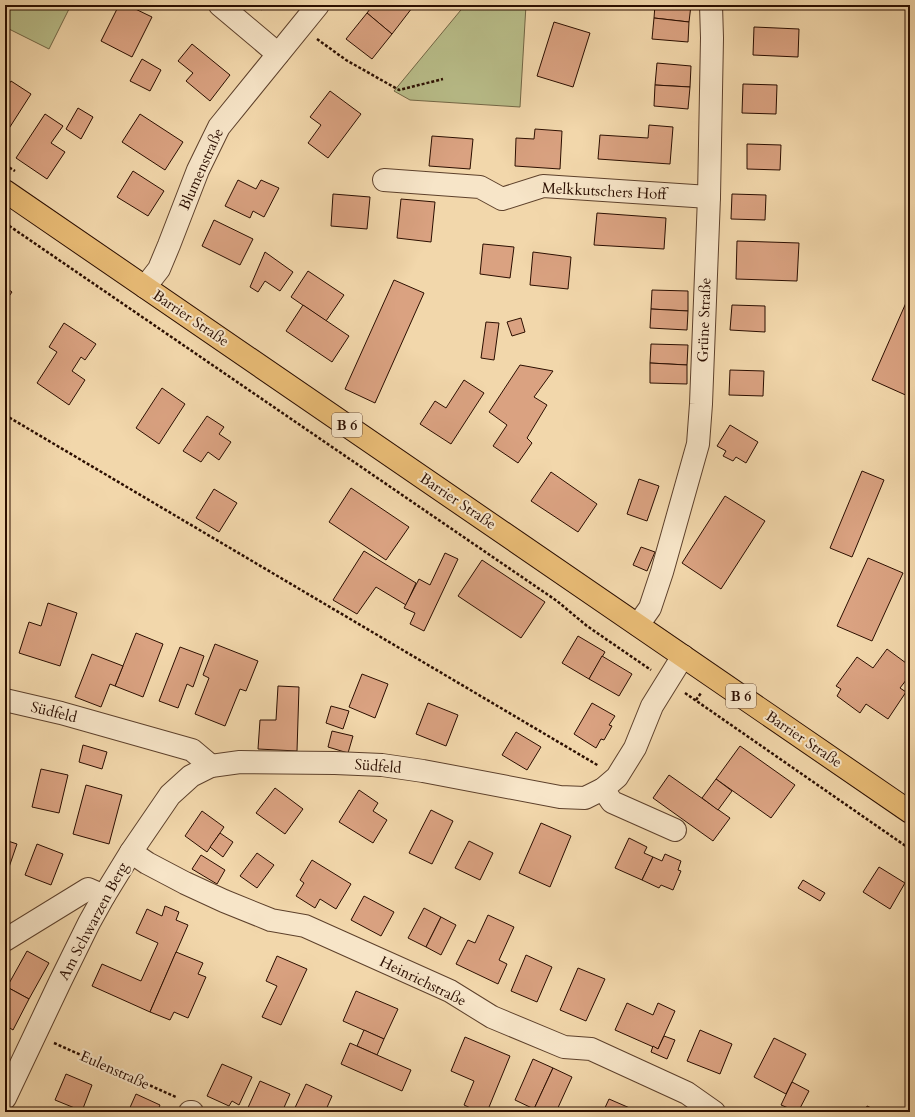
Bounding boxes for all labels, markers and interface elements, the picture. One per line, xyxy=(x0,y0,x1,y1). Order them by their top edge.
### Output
street label: Blumenstraße xyxy=(174,125,228,213)
street label: Melkkutschers Hoff xyxy=(541,178,670,204)
street label: Grüne Straße xyxy=(693,277,715,363)
street label: Barrier Straße xyxy=(149,285,233,351)
road number: B 6 xyxy=(332,413,362,437)
street label: Barrier Straße xyxy=(416,468,500,534)
road number: B 6 xyxy=(726,684,756,708)
street label: Südfeld xyxy=(29,697,79,727)
street label: Barrier Straße xyxy=(762,706,846,772)
street label: Südfeld xyxy=(354,754,402,778)
street label: Am Schwarzen Berg xyxy=(53,858,133,983)
street label: Heinrichstraße xyxy=(376,951,470,1011)
street label: Eulenstraße xyxy=(77,1046,153,1094)

